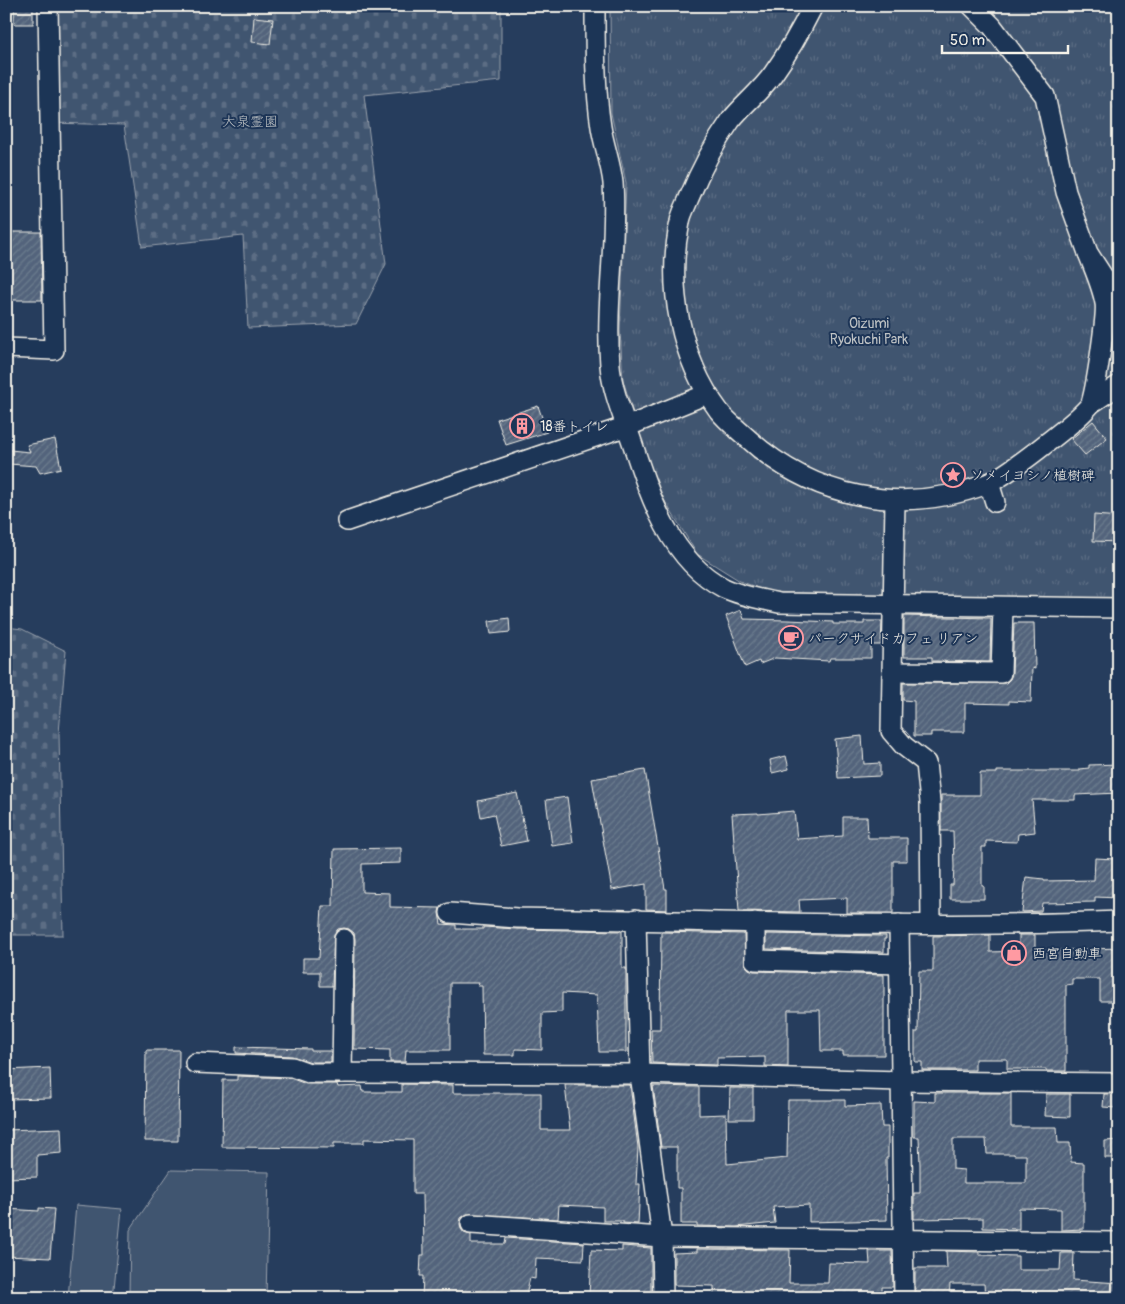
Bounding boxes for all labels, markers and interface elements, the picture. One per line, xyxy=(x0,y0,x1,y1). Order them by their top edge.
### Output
scale bar xyxy=(942,22,1069,54)
text: 50 m xyxy=(950,31,985,50)
park label: 大泉霊園 xyxy=(222,113,278,130)
park label: Oizumi Ryokuchi Park xyxy=(830,315,908,348)
building icon: 18番トイレ xyxy=(509,413,535,439)
place label: 18番トイレ xyxy=(540,418,609,435)
place icon: ソメイヨシノ植樹碑 xyxy=(940,462,966,488)
place label: ソメイヨシノ植樹碑 xyxy=(970,467,1095,484)
cafe icon: パークサイドカフェ リアン xyxy=(778,625,804,651)
place label: パークサイドカフェ リアン xyxy=(808,630,978,647)
shop icon: 西宮自動車 xyxy=(1001,940,1027,966)
place label: 西宮自動車 xyxy=(1032,945,1102,962)

